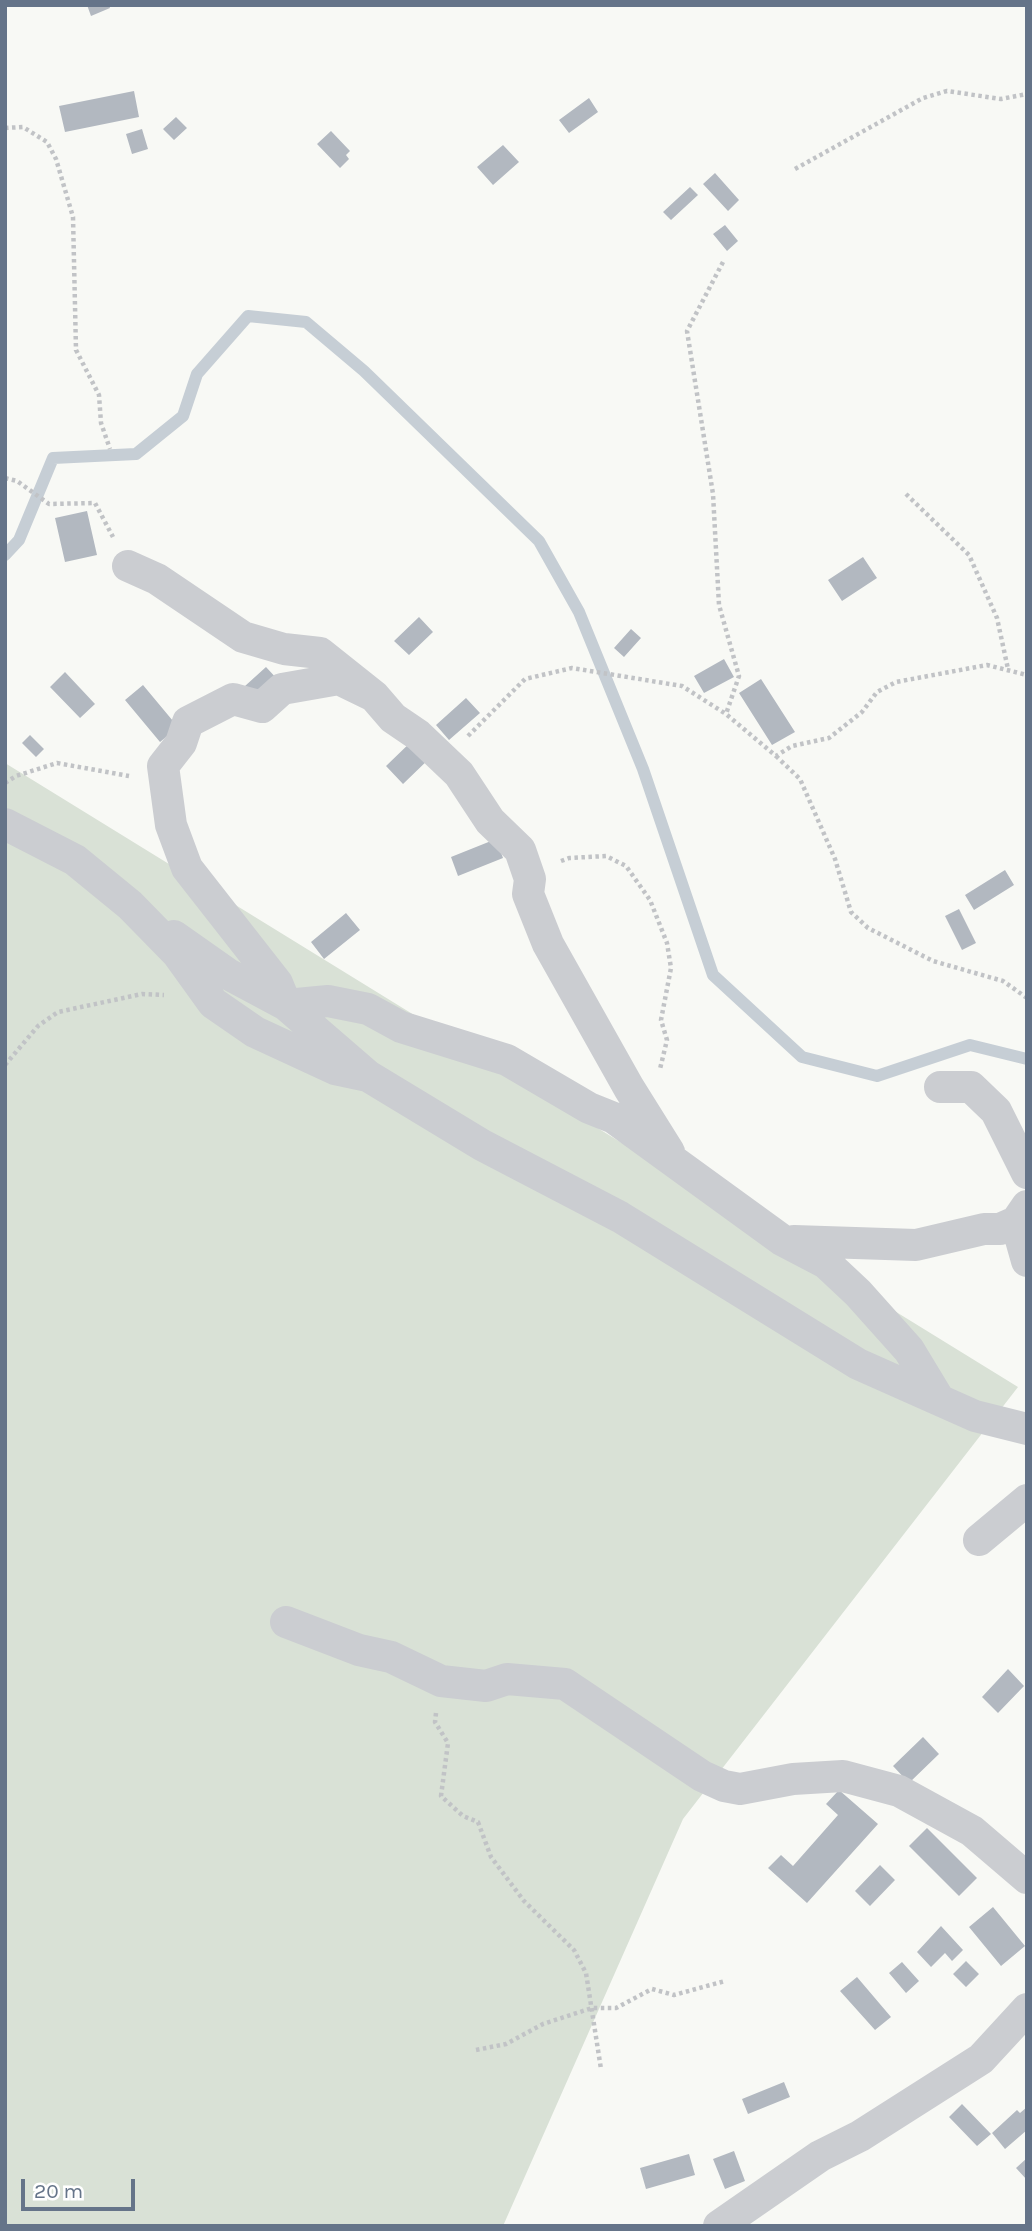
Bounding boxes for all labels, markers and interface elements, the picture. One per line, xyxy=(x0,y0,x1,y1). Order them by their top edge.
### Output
scale bar xyxy=(24,2164,138,2208)
text: 20 m xyxy=(34,2179,83,2203)

